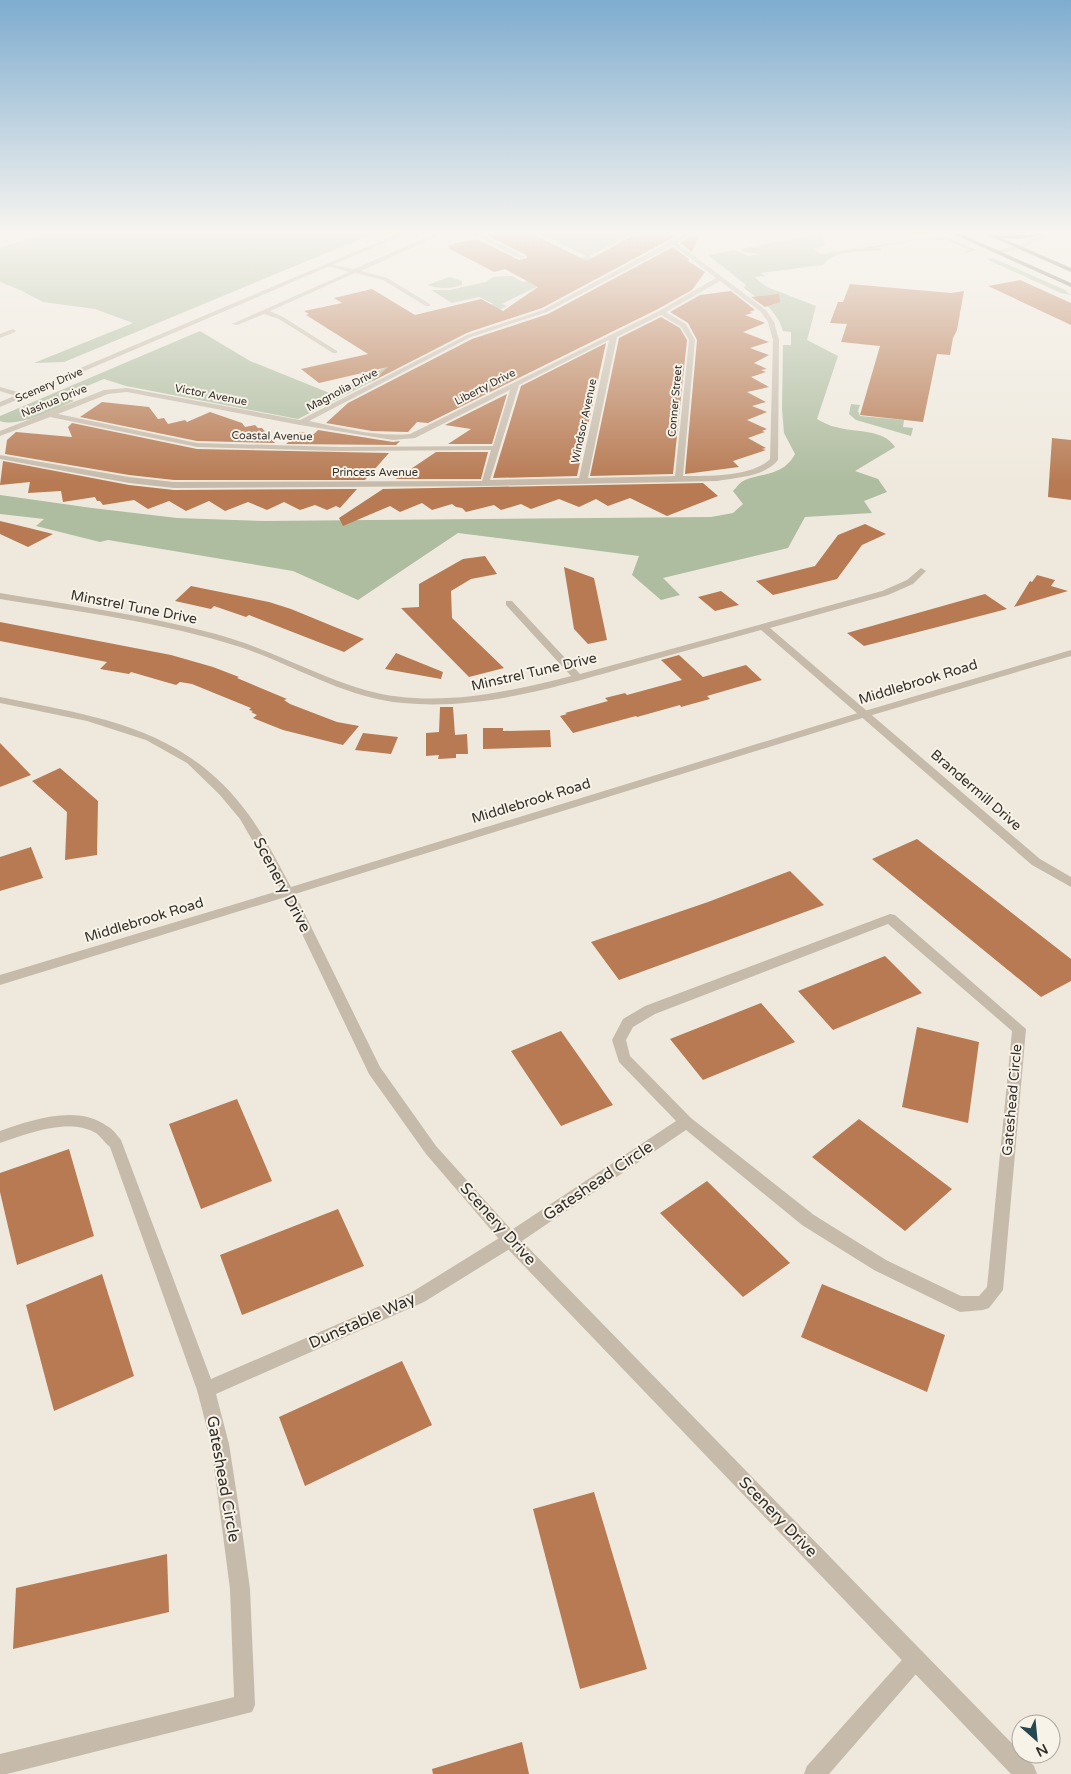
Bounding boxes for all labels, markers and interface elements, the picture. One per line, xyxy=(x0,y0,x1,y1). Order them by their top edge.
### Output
street label: Conner Street xyxy=(665,364,685,438)
street label: Scenery Drive xyxy=(13,365,85,405)
street label: Magnolia Drive xyxy=(304,366,380,414)
street label: Liberty Drive xyxy=(452,366,518,408)
street label: Windsor Avenue xyxy=(569,378,599,464)
street label: Nashua Drive xyxy=(19,382,89,420)
street label: Victor Avenue xyxy=(174,382,248,408)
street label: Coastal Avenue xyxy=(231,429,313,443)
street label: Princess Avenue xyxy=(332,466,418,479)
street label: Minstrel Tune Drive xyxy=(69,586,199,628)
street label: Minstrel Tune Drive xyxy=(470,649,599,695)
street label: Middlebrook Road xyxy=(857,656,979,708)
street label: Brandermill Drive xyxy=(927,746,1025,834)
street label: Middlebrook Road xyxy=(470,775,592,827)
street label: Scenery Drive xyxy=(249,834,315,936)
street label: Middlebrook Road xyxy=(83,894,205,946)
street label: Gateshead Circle xyxy=(999,1043,1025,1157)
street label: Gateshead Circle xyxy=(539,1137,657,1225)
street label: Scenery Drive xyxy=(456,1178,540,1270)
street label: Dunstable Way xyxy=(306,1288,419,1353)
street label: Gateshead Circle xyxy=(202,1414,244,1544)
street label: Scenery Drive xyxy=(735,1472,821,1562)
north arrow xyxy=(1011,1714,1061,1764)
text: N xyxy=(1033,1740,1051,1760)

